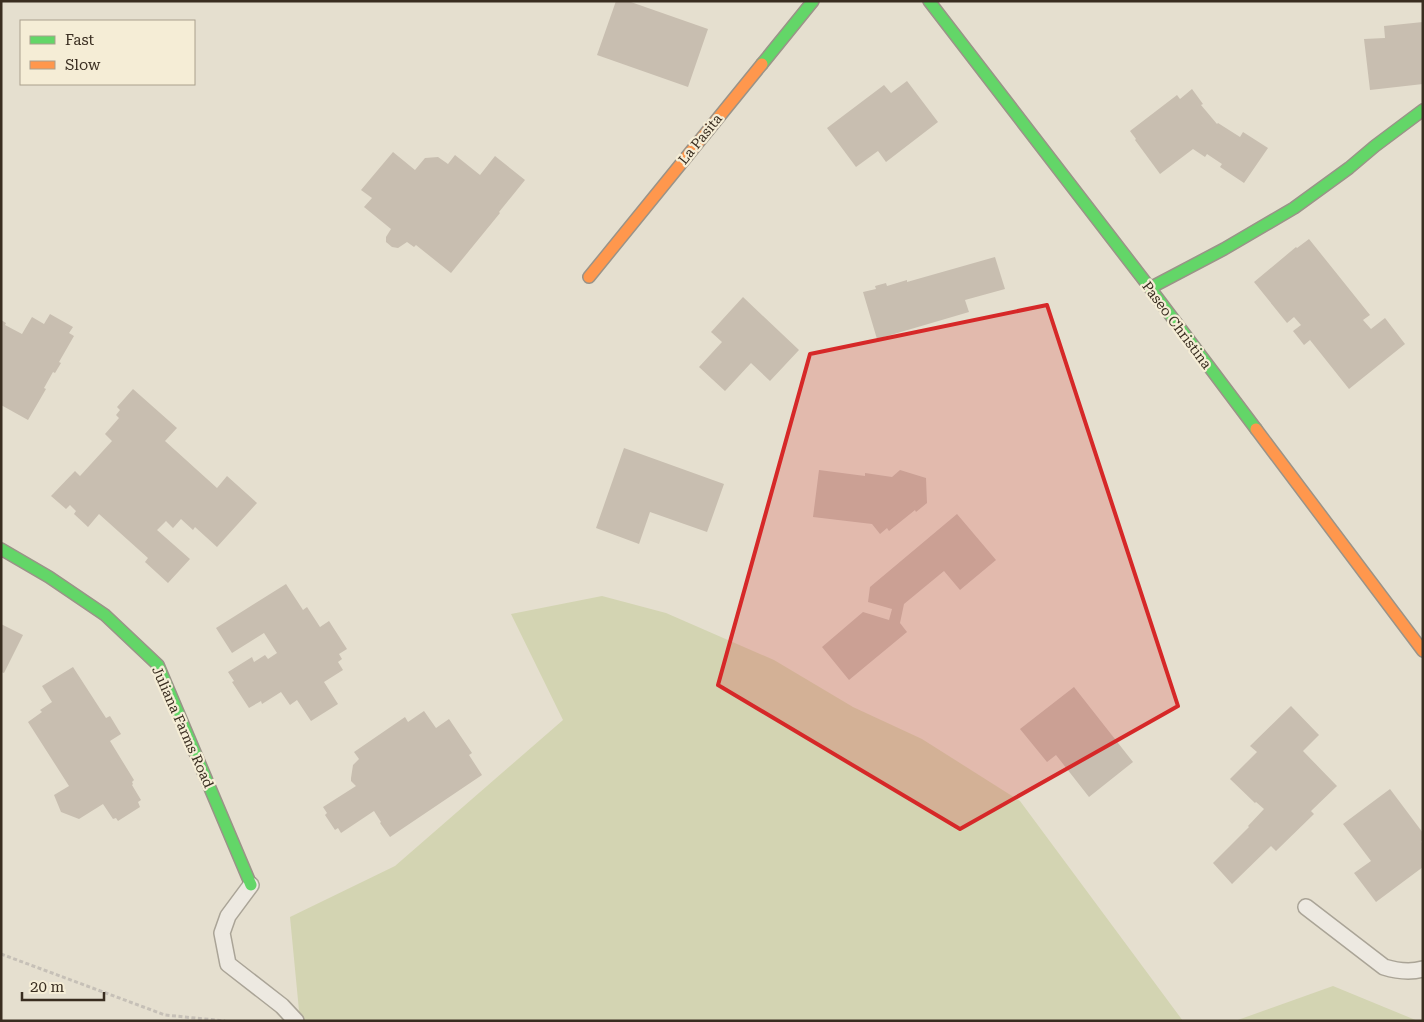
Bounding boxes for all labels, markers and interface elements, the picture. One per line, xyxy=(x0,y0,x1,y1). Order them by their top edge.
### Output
legend xyxy=(20,20,195,85)
text: Fast xyxy=(65,31,95,49)
text: Slow xyxy=(65,56,101,74)
street label: La Pasita xyxy=(675,110,725,167)
street label: Paseo Christina xyxy=(1139,278,1215,372)
street label: Juliana Farms Road xyxy=(149,664,217,790)
scale bar xyxy=(22,970,105,1002)
text: 20 m xyxy=(30,978,65,996)

